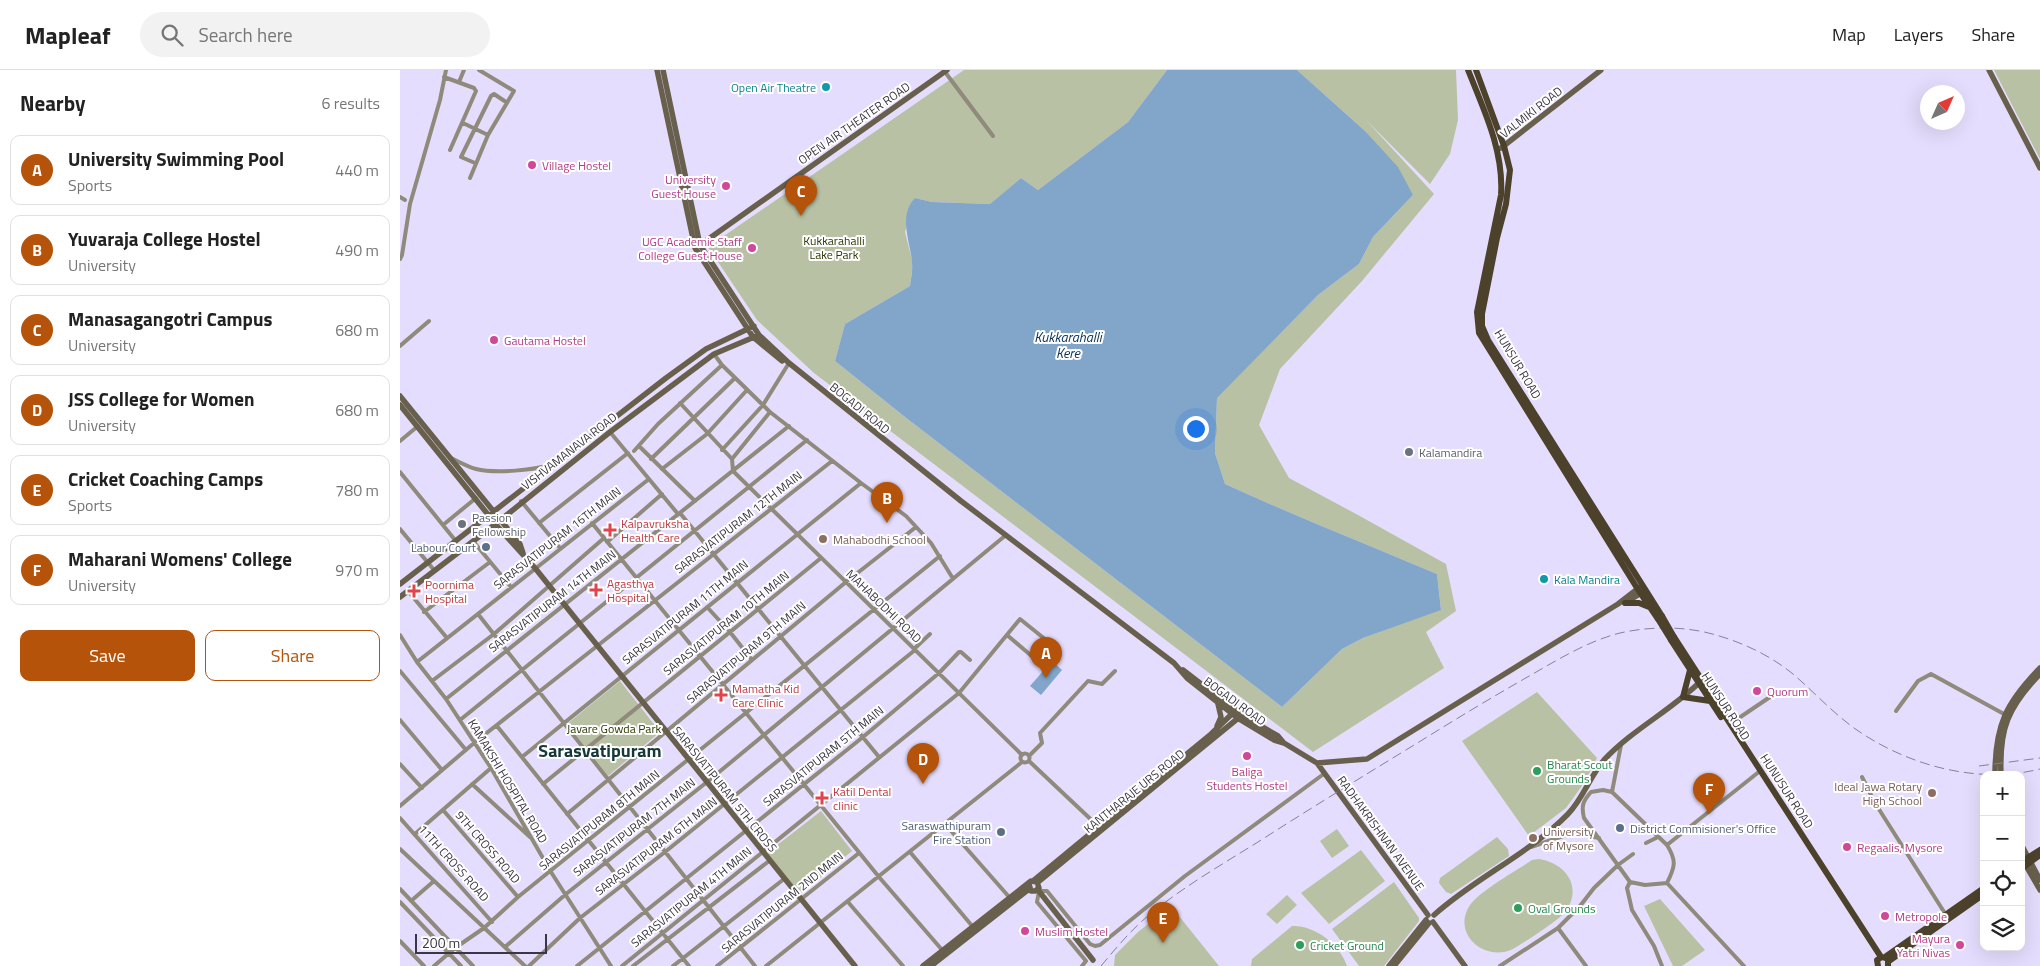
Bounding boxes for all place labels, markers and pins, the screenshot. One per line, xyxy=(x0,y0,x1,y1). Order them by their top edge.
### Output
place label: Open Air Theatre xyxy=(731,78,816,97)
marker: Open Air Theatre xyxy=(820,81,832,93)
place label: Village Hostel xyxy=(542,156,611,175)
marker: Village Hostel xyxy=(526,159,538,171)
place label: University Guest House xyxy=(651,170,716,203)
pin: C xyxy=(785,175,817,216)
marker: University Guest House xyxy=(720,180,732,192)
place label: UGC Academic Staff College Guest House xyxy=(638,232,742,265)
marker: UGC Academic Staff College Guest House xyxy=(746,242,758,254)
place label: Gautama Hostel xyxy=(504,331,586,350)
marker: Gautama Hostel xyxy=(488,334,500,346)
place label: Kalamandira xyxy=(1419,443,1482,462)
marker: Kalamandira xyxy=(1403,446,1415,458)
pin: B xyxy=(871,482,903,523)
place label: Passion Fellowship xyxy=(472,508,526,541)
place label: Kalpavruksha Health Care xyxy=(621,514,689,547)
marker: Passion Fellowship xyxy=(456,518,468,530)
marker: Kalpavruksha Health Care xyxy=(603,523,617,537)
place label: Mahabodhi School xyxy=(833,530,926,549)
marker: Mahabodhi School xyxy=(817,533,829,545)
place label: Labour Court xyxy=(411,538,477,557)
marker: Labour Court xyxy=(480,541,492,553)
place label: Kala Mandira xyxy=(1554,570,1620,589)
marker: Kala Mandira xyxy=(1538,573,1550,585)
place label: Agasthya Hospital xyxy=(607,574,654,607)
place label: Poornima Hospital xyxy=(425,575,474,608)
marker: Agasthya Hospital xyxy=(589,583,603,597)
marker: Poornima Hospital xyxy=(407,584,421,598)
pin: A xyxy=(1030,637,1062,678)
place label: Mamatha Kid Care Clinic xyxy=(732,679,799,712)
place label: Quorum xyxy=(1767,682,1808,701)
marker: Quorum xyxy=(1751,685,1763,697)
marker: Mamatha Kid Care Clinic xyxy=(714,688,728,702)
pin: D xyxy=(907,743,939,784)
marker: Baliga Students Hostel xyxy=(1241,750,1253,762)
place label: Bharat Scout Grounds xyxy=(1547,755,1613,788)
place label: Baliga Students Hostel xyxy=(1206,762,1288,795)
marker: Bharat Scout Grounds xyxy=(1531,765,1543,777)
pin: F xyxy=(1693,773,1725,814)
place label: Ideal Jawa Rotary High School xyxy=(1834,777,1922,810)
place label: Katil Dental clinic xyxy=(833,782,891,815)
marker: Ideal Jawa Rotary High School xyxy=(1926,787,1938,799)
marker: Katil Dental clinic xyxy=(815,791,829,805)
place label: Saraswathipuram Fire Station xyxy=(902,816,991,849)
place label: District Commisioner's Office xyxy=(1630,819,1776,838)
place label: University of Mysore xyxy=(1543,822,1594,855)
marker: District Commisioner's Office xyxy=(1614,822,1626,834)
marker: Saraswathipuram Fire Station xyxy=(995,826,1007,838)
marker: University of Mysore xyxy=(1527,832,1539,844)
place label: Regaalis, Mysore xyxy=(1857,838,1943,857)
marker: Regaalis, Mysore xyxy=(1841,841,1853,853)
place label: Oval Grounds xyxy=(1528,899,1596,918)
pin: E xyxy=(1147,902,1179,943)
marker: Oval Grounds xyxy=(1512,902,1524,914)
place label: Metropole xyxy=(1895,907,1947,926)
marker: Metropole xyxy=(1879,910,1891,922)
place label: Muslim Hostel xyxy=(1035,922,1108,941)
marker: Muslim Hostel xyxy=(1019,925,1031,937)
place label: Mayura Yatri Nivas xyxy=(1897,929,1950,962)
place label: Cricket Ground xyxy=(1310,936,1384,955)
marker: Cricket Ground xyxy=(1294,939,1306,951)
marker: Mayura Yatri Nivas xyxy=(1954,939,1966,951)

